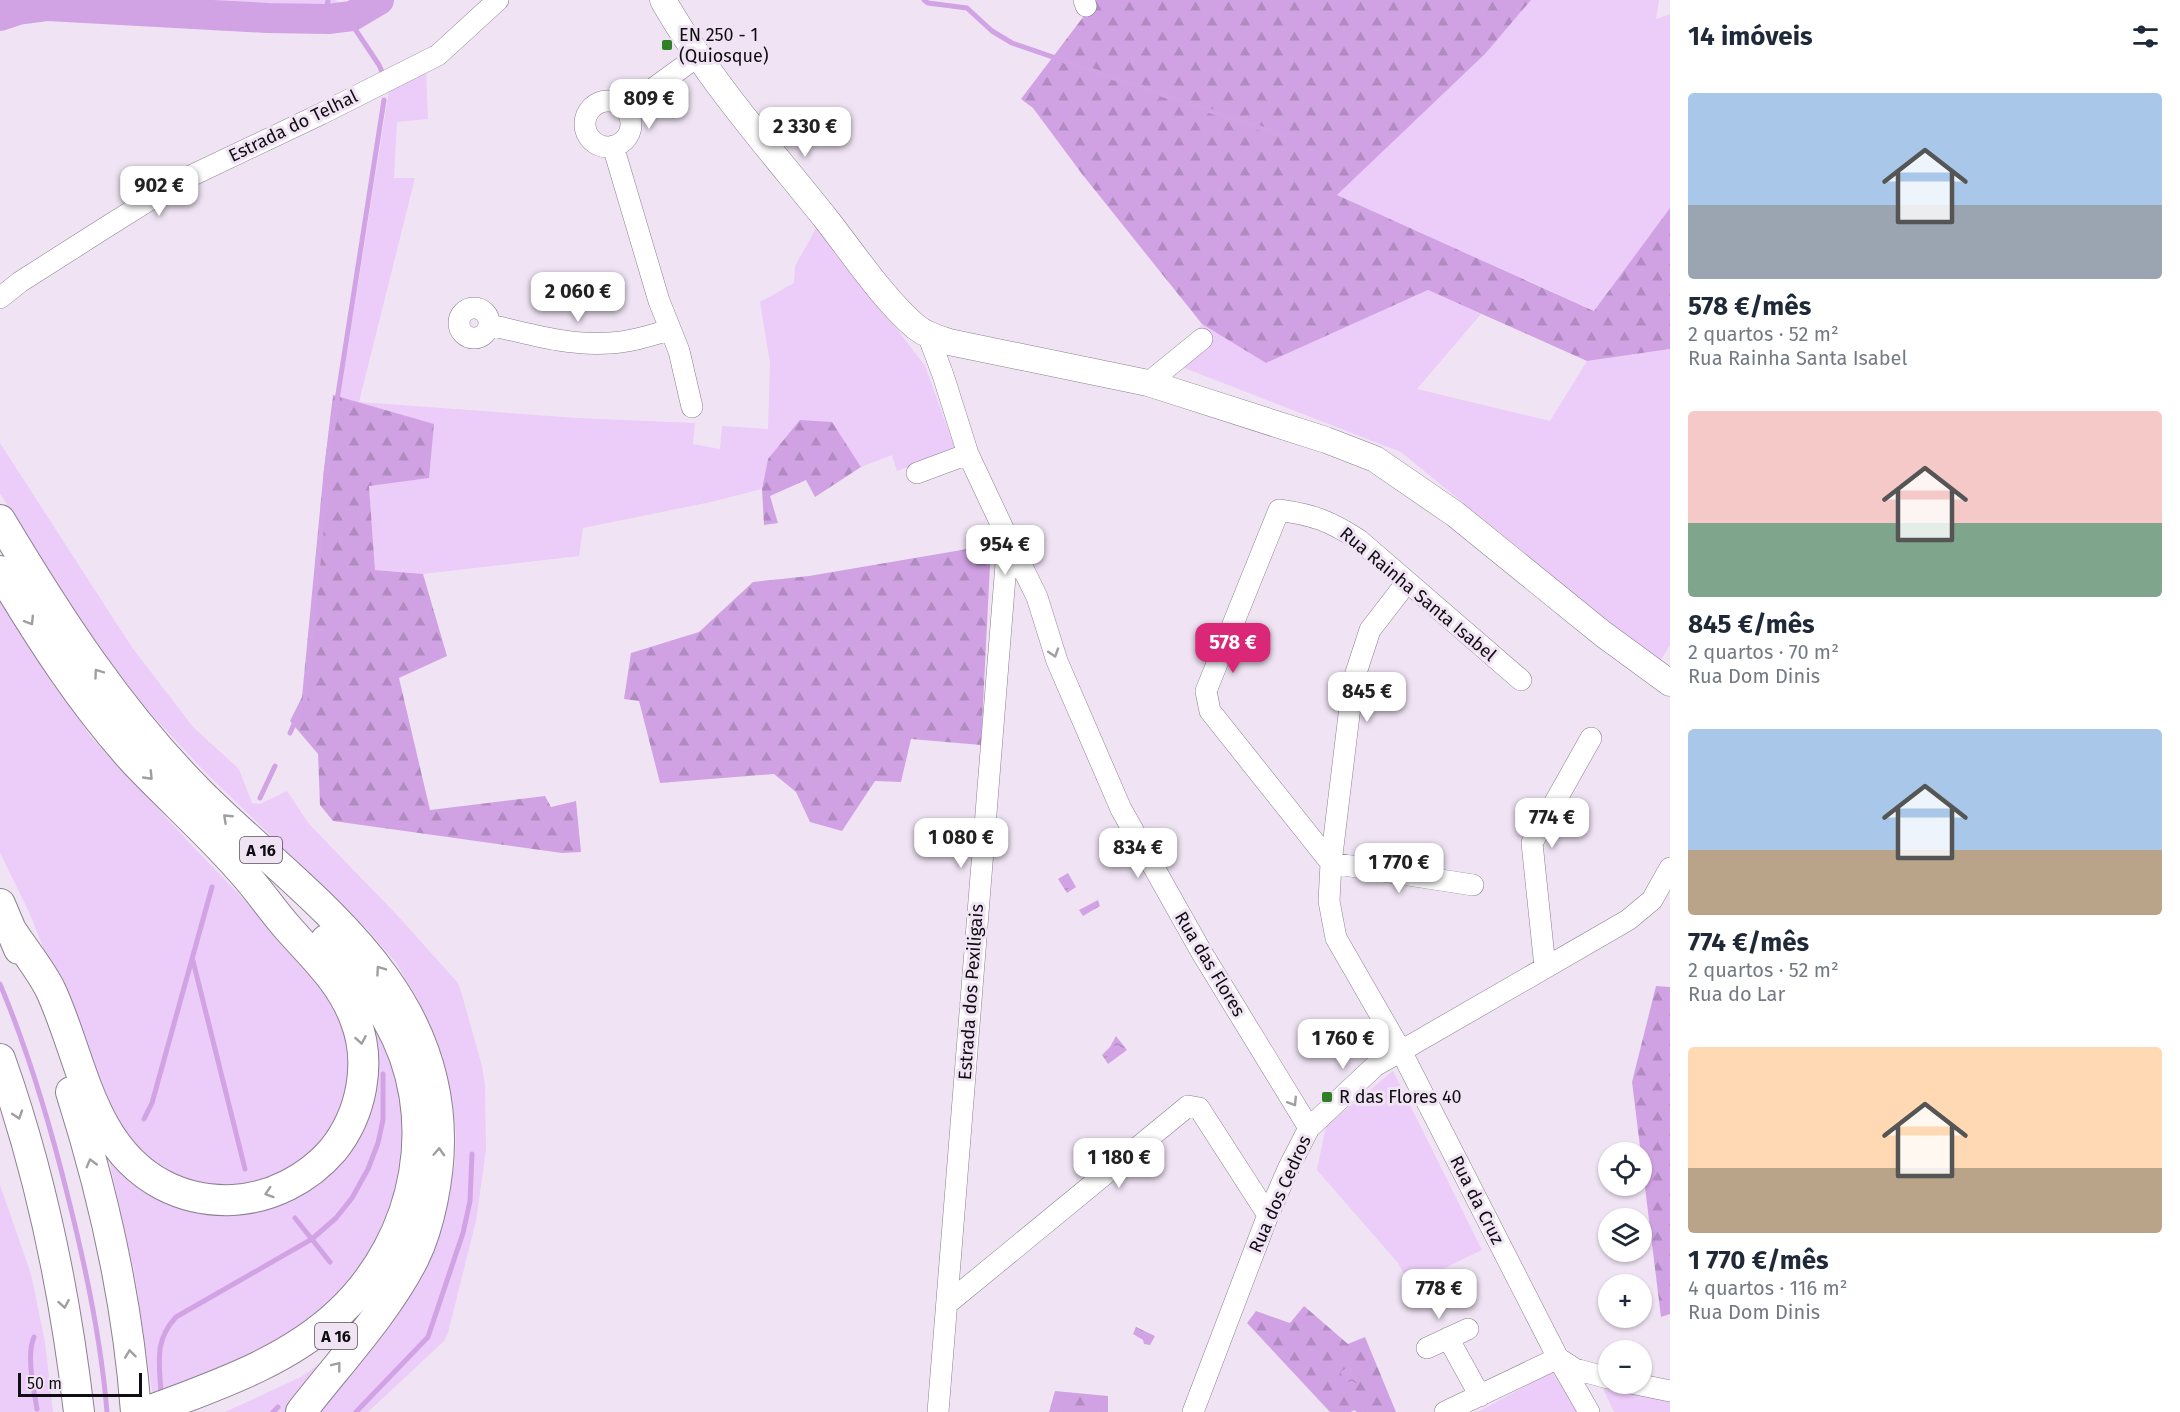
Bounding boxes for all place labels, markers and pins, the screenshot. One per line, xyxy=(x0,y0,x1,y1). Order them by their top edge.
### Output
place label: EN 250 - 1 (Quiosque) xyxy=(679,24,769,67)
marker: EN 250 - 1 (Quiosque) xyxy=(660,38,674,52)
pin: 809 € xyxy=(607,79,691,130)
pin: 2 330 € xyxy=(750,107,860,158)
pin: 902 € xyxy=(117,166,201,217)
pin: 2 060 € xyxy=(523,272,633,323)
pin: 954 € xyxy=(963,525,1047,576)
pin: 578 € xyxy=(1191,623,1275,674)
pin: 845 € xyxy=(1325,672,1409,723)
pin: 774 € xyxy=(1510,798,1594,849)
pin: 1 080 € xyxy=(906,818,1016,869)
pin: 834 € xyxy=(1096,828,1180,879)
pin: 1 770 € xyxy=(1344,843,1454,894)
pin: 1 760 € xyxy=(1288,1019,1398,1070)
place label: R das Flores 40 xyxy=(1339,1086,1462,1108)
marker: R das Flores 40 xyxy=(1320,1090,1334,1104)
pin: 1 180 € xyxy=(1064,1138,1174,1189)
pin: 778 € xyxy=(1397,1269,1481,1320)

